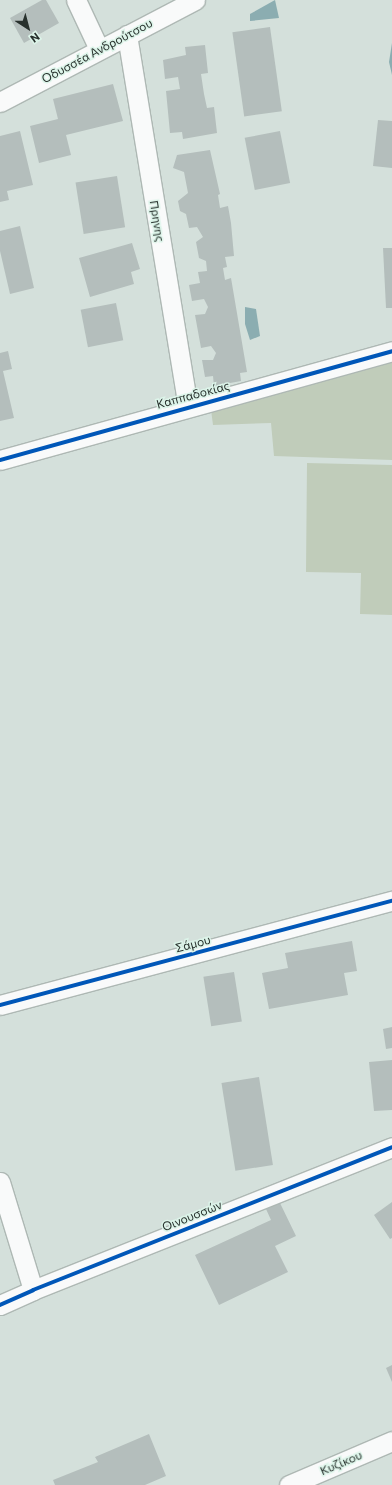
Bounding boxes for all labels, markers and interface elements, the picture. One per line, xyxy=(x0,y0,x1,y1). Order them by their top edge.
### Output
north arrow xyxy=(8,8,48,48)
street label: Οδυσσέα Ανδρούτσου xyxy=(39,16,155,86)
text: N xyxy=(28,30,43,46)
street label: Πρηνης xyxy=(147,199,167,243)
street label: Καππαδοκίας xyxy=(155,378,231,412)
street label: Σάμου xyxy=(174,932,212,956)
street label: Οινουσσών xyxy=(160,1198,224,1234)
street label: Κυζίκου xyxy=(318,1448,364,1478)

